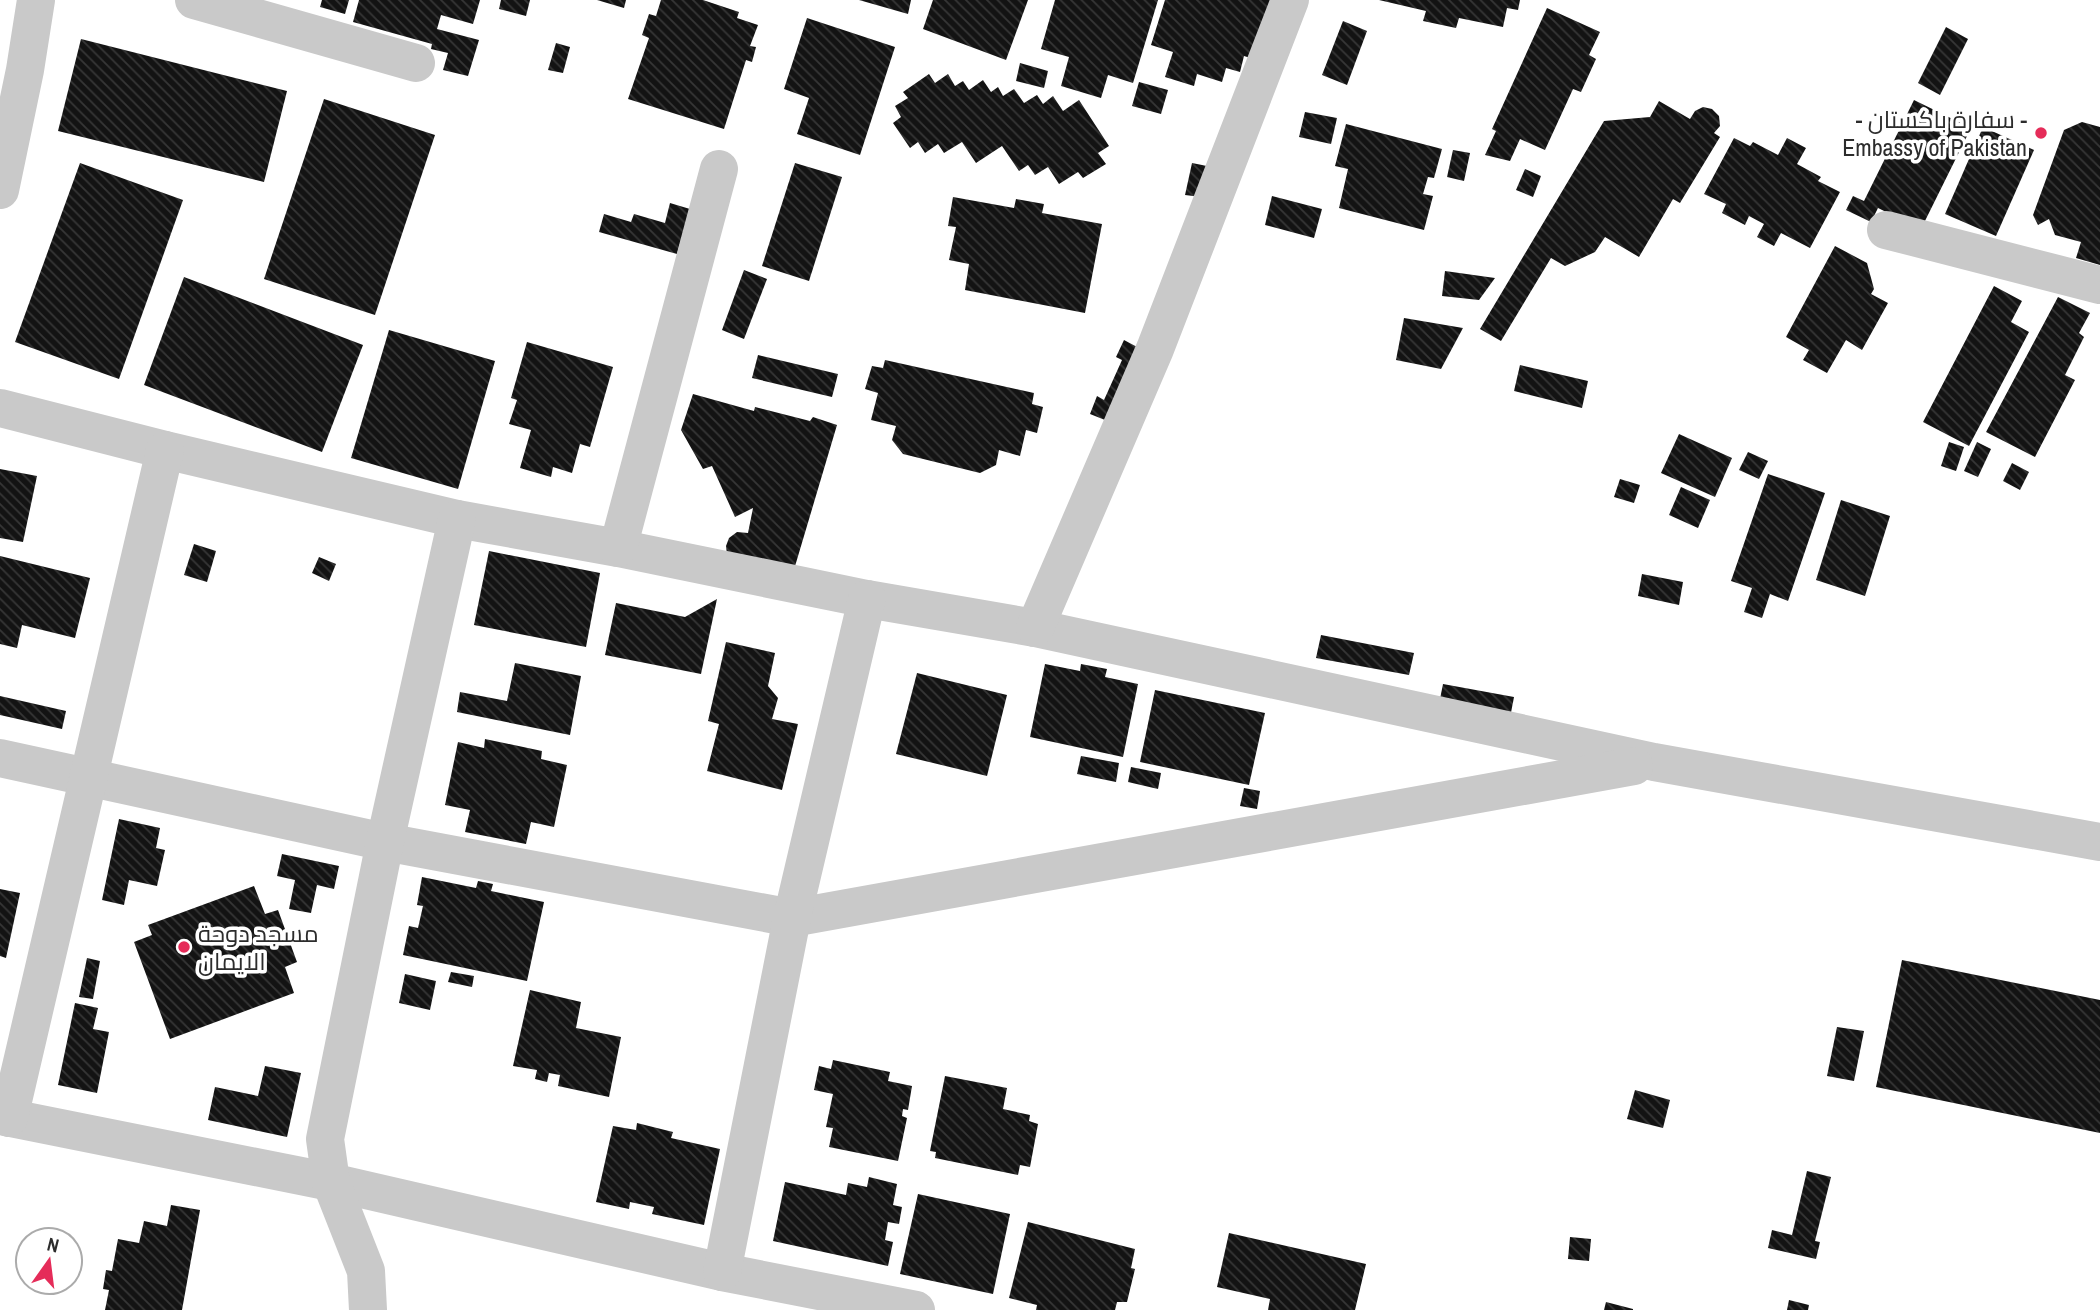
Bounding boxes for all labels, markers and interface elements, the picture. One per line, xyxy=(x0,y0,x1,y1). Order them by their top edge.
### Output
place label: - سفارة باكستان - Embassy of Pakistan xyxy=(1842,103,2027,163)
marker: - سفارة باكستان - Embassy of Pakistan xyxy=(2033,125,2049,141)
place label: مسجد دوحة الايمان xyxy=(198,917,319,977)
marker: مسجد دوحة الايمان xyxy=(176,939,192,955)
north arrow xyxy=(14,1226,84,1296)
text: N xyxy=(45,1231,62,1258)

